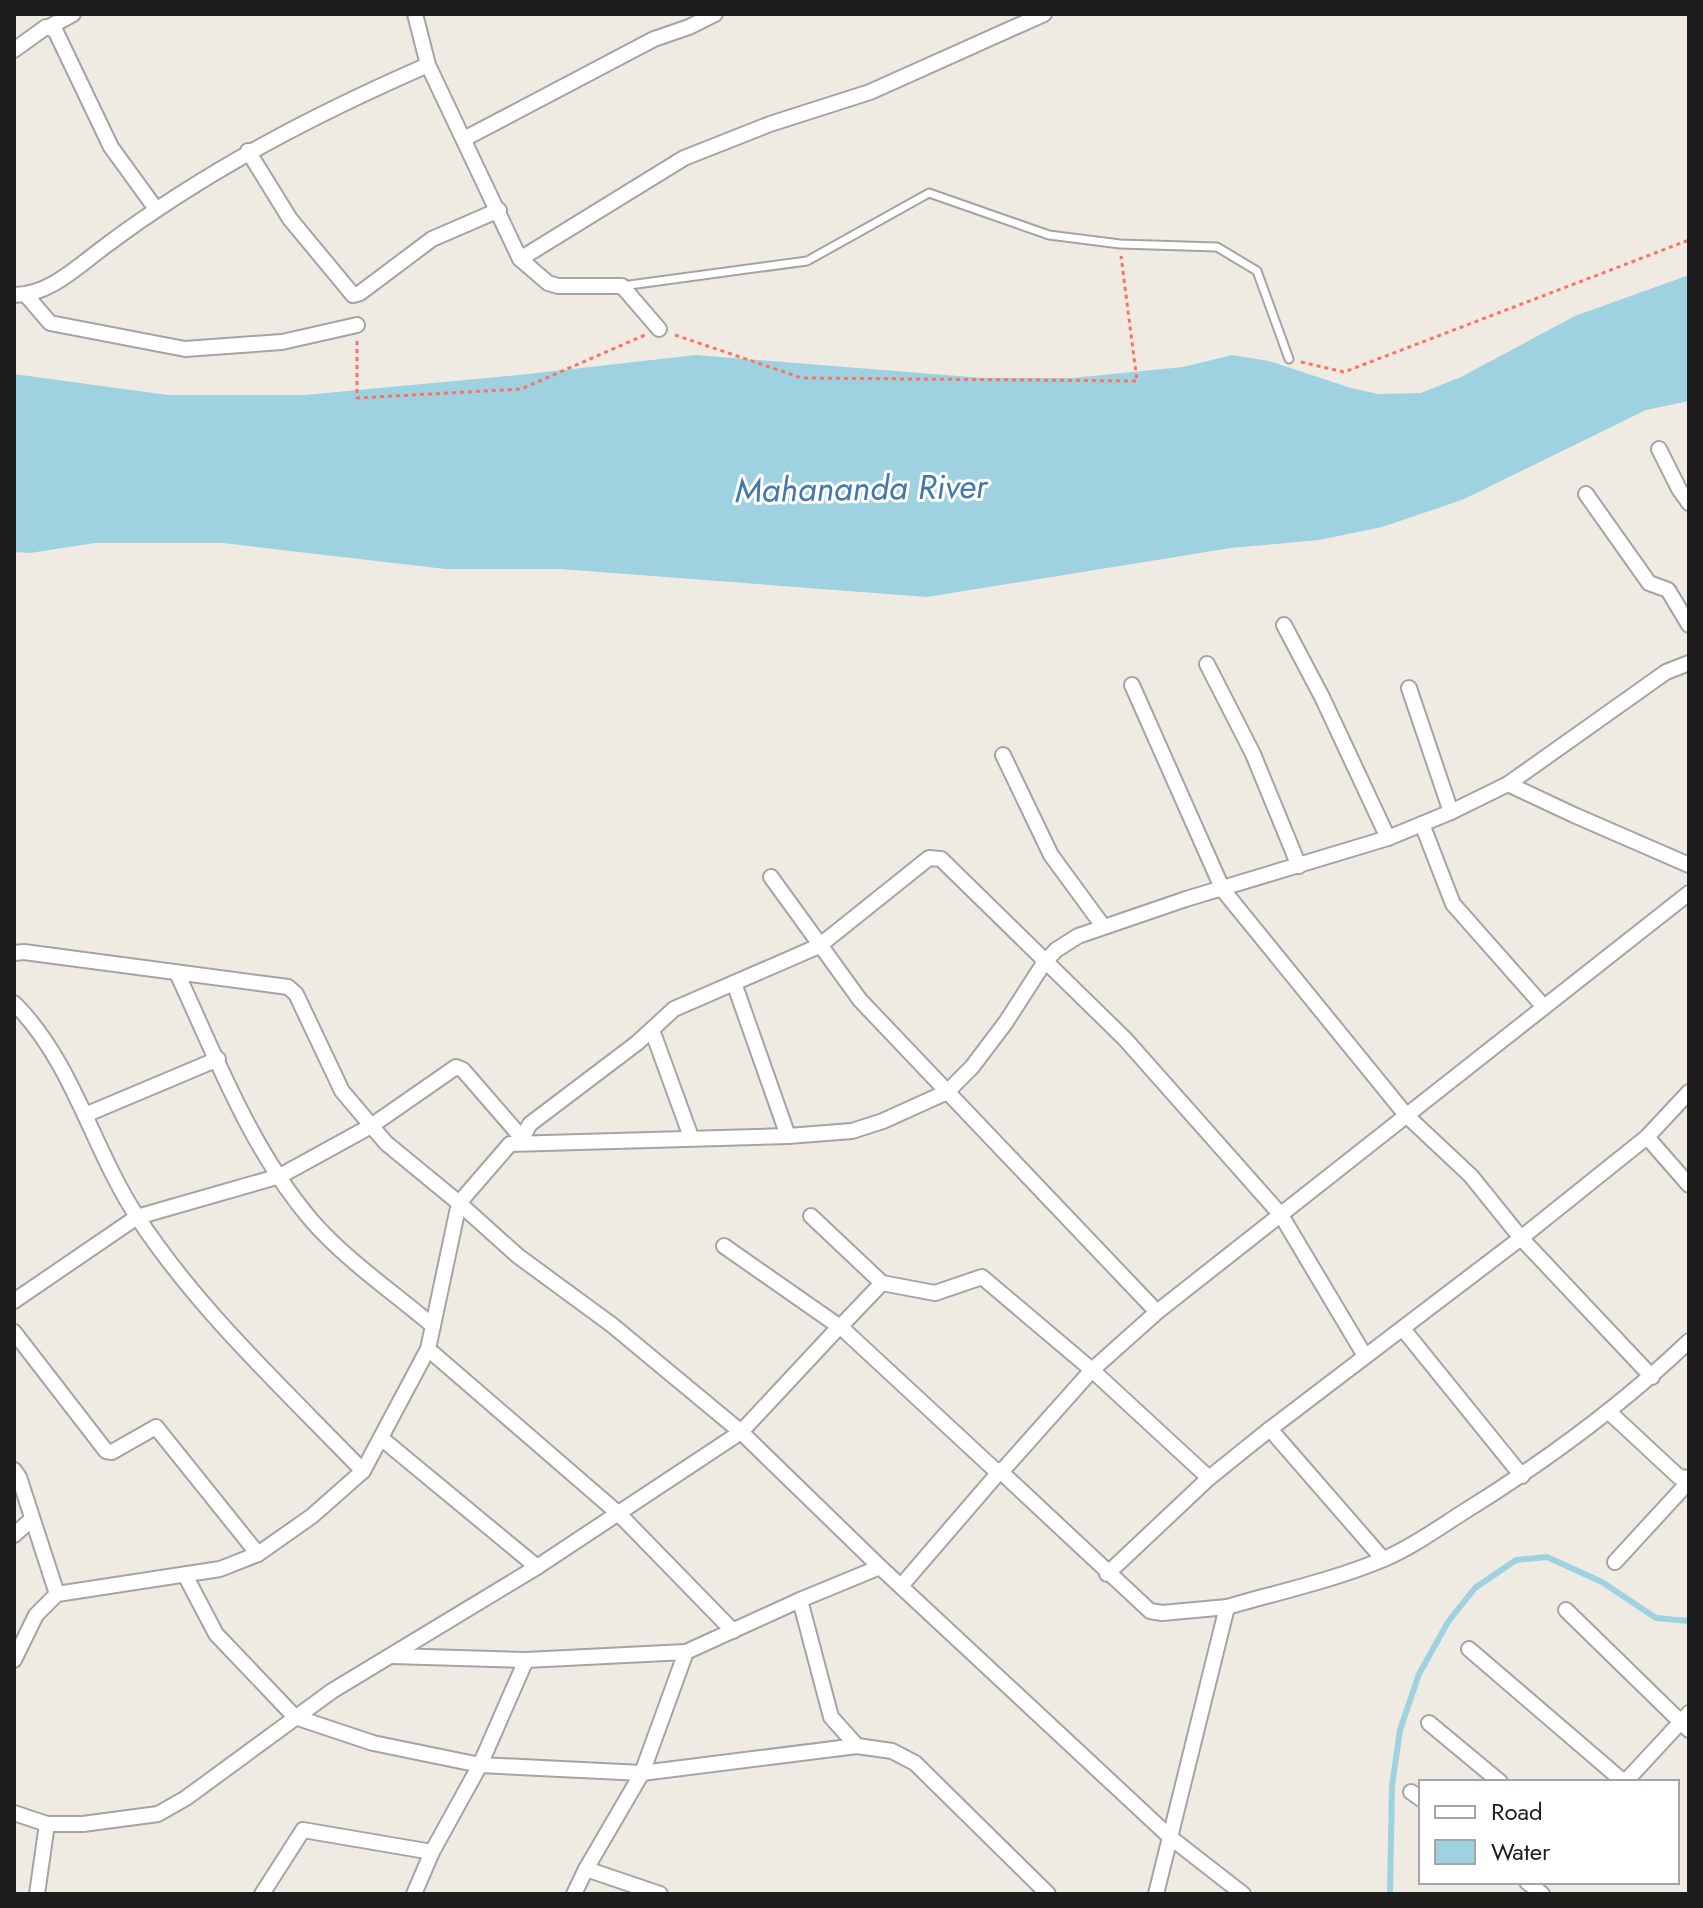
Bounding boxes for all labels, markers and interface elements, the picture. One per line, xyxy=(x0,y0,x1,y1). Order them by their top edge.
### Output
water label: Mahananda River xyxy=(734,462,989,515)
legend xyxy=(1419,1780,1679,1884)
text: Road xyxy=(1491,1794,1543,1829)
text: Water xyxy=(1491,1834,1551,1869)

